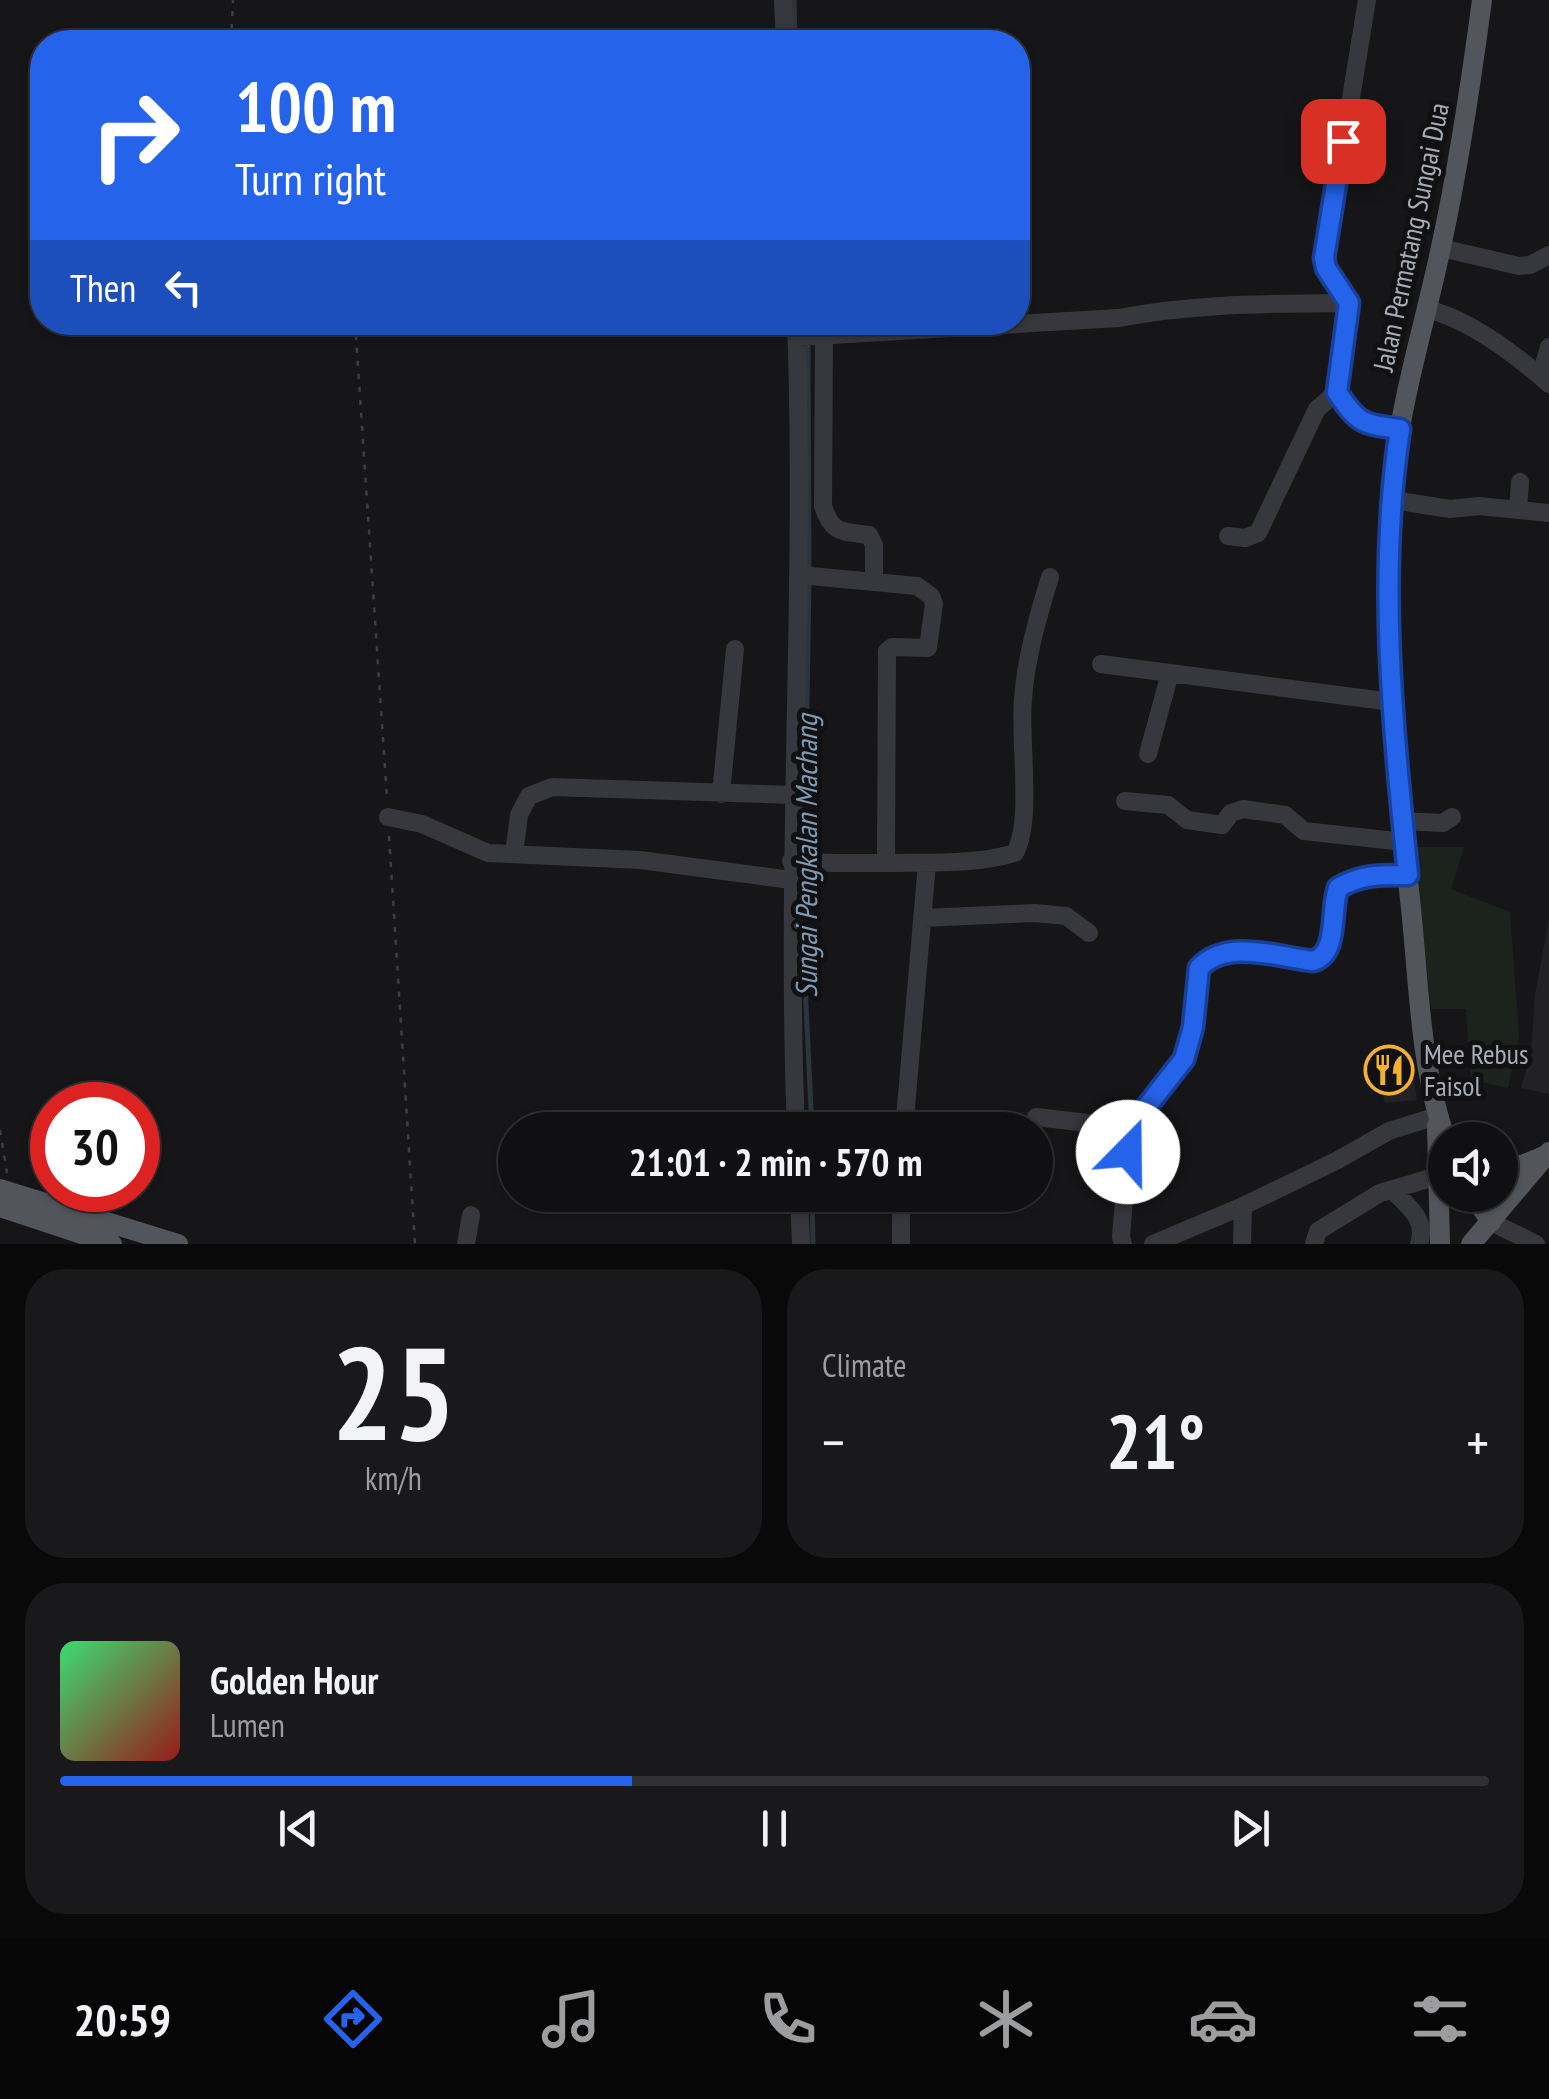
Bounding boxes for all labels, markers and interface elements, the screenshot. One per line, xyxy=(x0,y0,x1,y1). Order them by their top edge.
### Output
text: 100 m xyxy=(235,61,396,151)
icon: right xyxy=(70,70,200,200)
pin xyxy=(1301,99,1386,184)
street label: Jalan Permatang Sungai Dua xyxy=(1364,99,1457,375)
icon: arrive xyxy=(1316,114,1371,169)
text: Turn right xyxy=(235,149,386,207)
icon: left xyxy=(156,260,211,315)
text: Then xyxy=(70,263,136,312)
water label: Sungai Pengkalan Machang xyxy=(786,712,825,998)
place label: Mee Rebus Faisol xyxy=(1424,1035,1528,1104)
restaurant icon: Mee Rebus Faisol xyxy=(1363,1044,1415,1096)
speed limit sign: 30 xyxy=(30,1082,160,1212)
position arrow xyxy=(1076,1100,1180,1204)
map controls xyxy=(1428,1122,1518,1212)
button: sound xyxy=(1428,1122,1518,1212)
text: 21:01 · 2 min · 570 m xyxy=(629,1137,922,1186)
text: 25 xyxy=(331,1308,456,1476)
text: Climate xyxy=(822,1344,906,1386)
text: 21° xyxy=(1106,1393,1205,1490)
text: − xyxy=(822,1406,845,1477)
text: + xyxy=(1466,1406,1489,1477)
text: km/h xyxy=(365,1457,422,1499)
text: Golden Hour xyxy=(210,1655,379,1704)
text: Lumen xyxy=(210,1704,285,1746)
icon: previous xyxy=(271,1801,326,1856)
icon: pause xyxy=(747,1801,802,1856)
icon: next xyxy=(1223,1801,1278,1856)
icon: directions xyxy=(318,1984,388,2054)
icon: music xyxy=(536,1984,606,2054)
icon: phone xyxy=(753,1984,823,2054)
icon: climate xyxy=(971,1984,1041,2054)
icon: car xyxy=(1188,1984,1258,2054)
icon: filters xyxy=(1405,1984,1475,2054)
text: 20:59 xyxy=(74,1990,171,2048)

